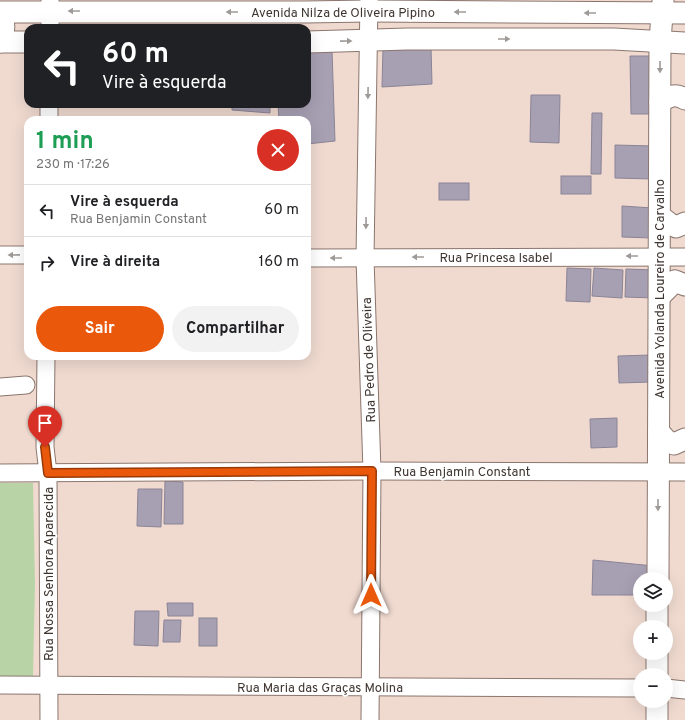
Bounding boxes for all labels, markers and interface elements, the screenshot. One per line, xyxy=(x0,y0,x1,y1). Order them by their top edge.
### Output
street label: Avenida Nilza de Oliveira Pipino xyxy=(251,6,435,22)
one-way arrow xyxy=(67,8,80,14)
one-way arrow xyxy=(225,9,238,15)
one-way arrow xyxy=(453,9,466,15)
one-way arrow xyxy=(583,10,596,16)
one-way arrow xyxy=(498,36,511,42)
text: 60 m xyxy=(102,37,169,73)
one-way arrow xyxy=(340,38,353,44)
icon: left xyxy=(36,40,88,92)
one-way arrow xyxy=(657,61,663,74)
text: Vire à esquerda xyxy=(102,72,226,95)
one-way arrow xyxy=(365,87,371,100)
text: 1 min xyxy=(36,127,94,157)
button: close xyxy=(257,129,299,171)
text: 230 m · 17:26 xyxy=(36,157,110,173)
street label: Avenida Yolanda Loureiro de Carvalho xyxy=(653,179,669,399)
text: Vire à esquerda xyxy=(70,193,179,212)
icon: left xyxy=(36,200,58,222)
text: 60 m xyxy=(264,201,299,220)
text: Rua Benjamin Constant xyxy=(70,212,207,228)
one-way arrow xyxy=(363,217,369,230)
street label: Rua Princesa Isabel xyxy=(439,251,553,267)
one-way arrow xyxy=(7,252,20,258)
icon: right xyxy=(36,252,58,274)
text: Vire à direita xyxy=(70,253,160,272)
text: 160 m xyxy=(259,253,299,272)
one-way arrow xyxy=(625,253,638,259)
one-way arrow xyxy=(411,254,424,260)
one-way arrow xyxy=(329,255,342,261)
street label: Rua Pedro de Oliveira xyxy=(360,297,380,423)
button: Sair xyxy=(36,306,164,352)
button: Compartilhar xyxy=(172,306,299,352)
pin xyxy=(28,406,62,447)
icon: arrive xyxy=(34,412,56,434)
street label: Rua Benjamin Constant xyxy=(393,465,531,481)
street label: Rua Nossa Senhora Aparecida xyxy=(42,487,58,661)
one-way arrow xyxy=(655,499,661,512)
map controls xyxy=(633,572,673,708)
button: layers xyxy=(633,572,673,612)
position arrow xyxy=(350,574,392,616)
button: + xyxy=(633,620,673,660)
button: − xyxy=(633,668,673,708)
street label: Rua Maria das Graças Molina xyxy=(237,681,403,697)

